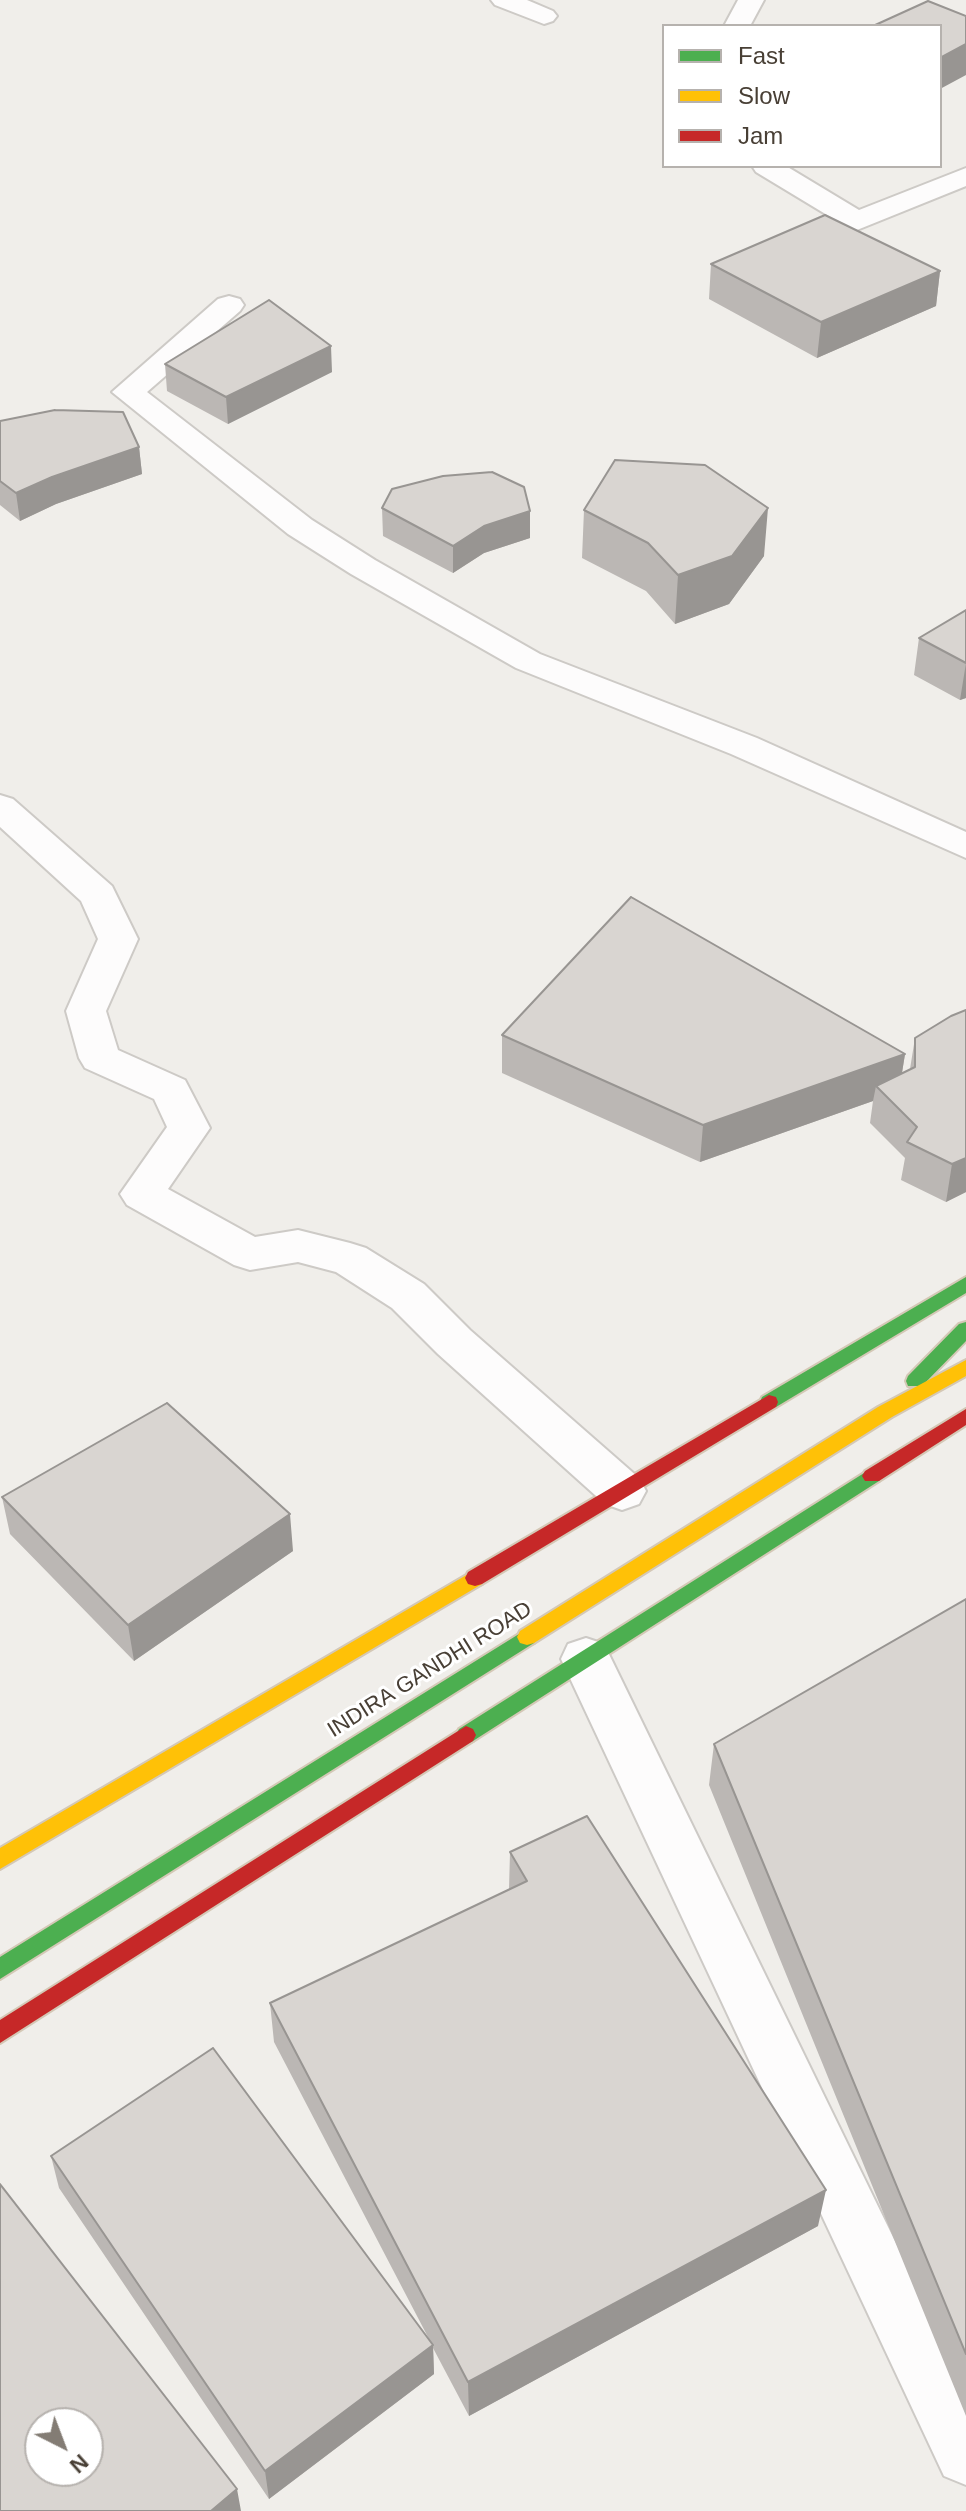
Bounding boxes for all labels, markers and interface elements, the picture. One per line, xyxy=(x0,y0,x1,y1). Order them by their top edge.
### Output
legend xyxy=(662,24,942,168)
text: Fast xyxy=(738,42,785,69)
text: Slow xyxy=(738,82,790,109)
text: Jam xyxy=(738,122,783,149)
street label: INDIRA GANDHI ROAD xyxy=(323,1596,537,1744)
north arrow xyxy=(24,2407,104,2487)
text: N xyxy=(65,2449,93,2478)

